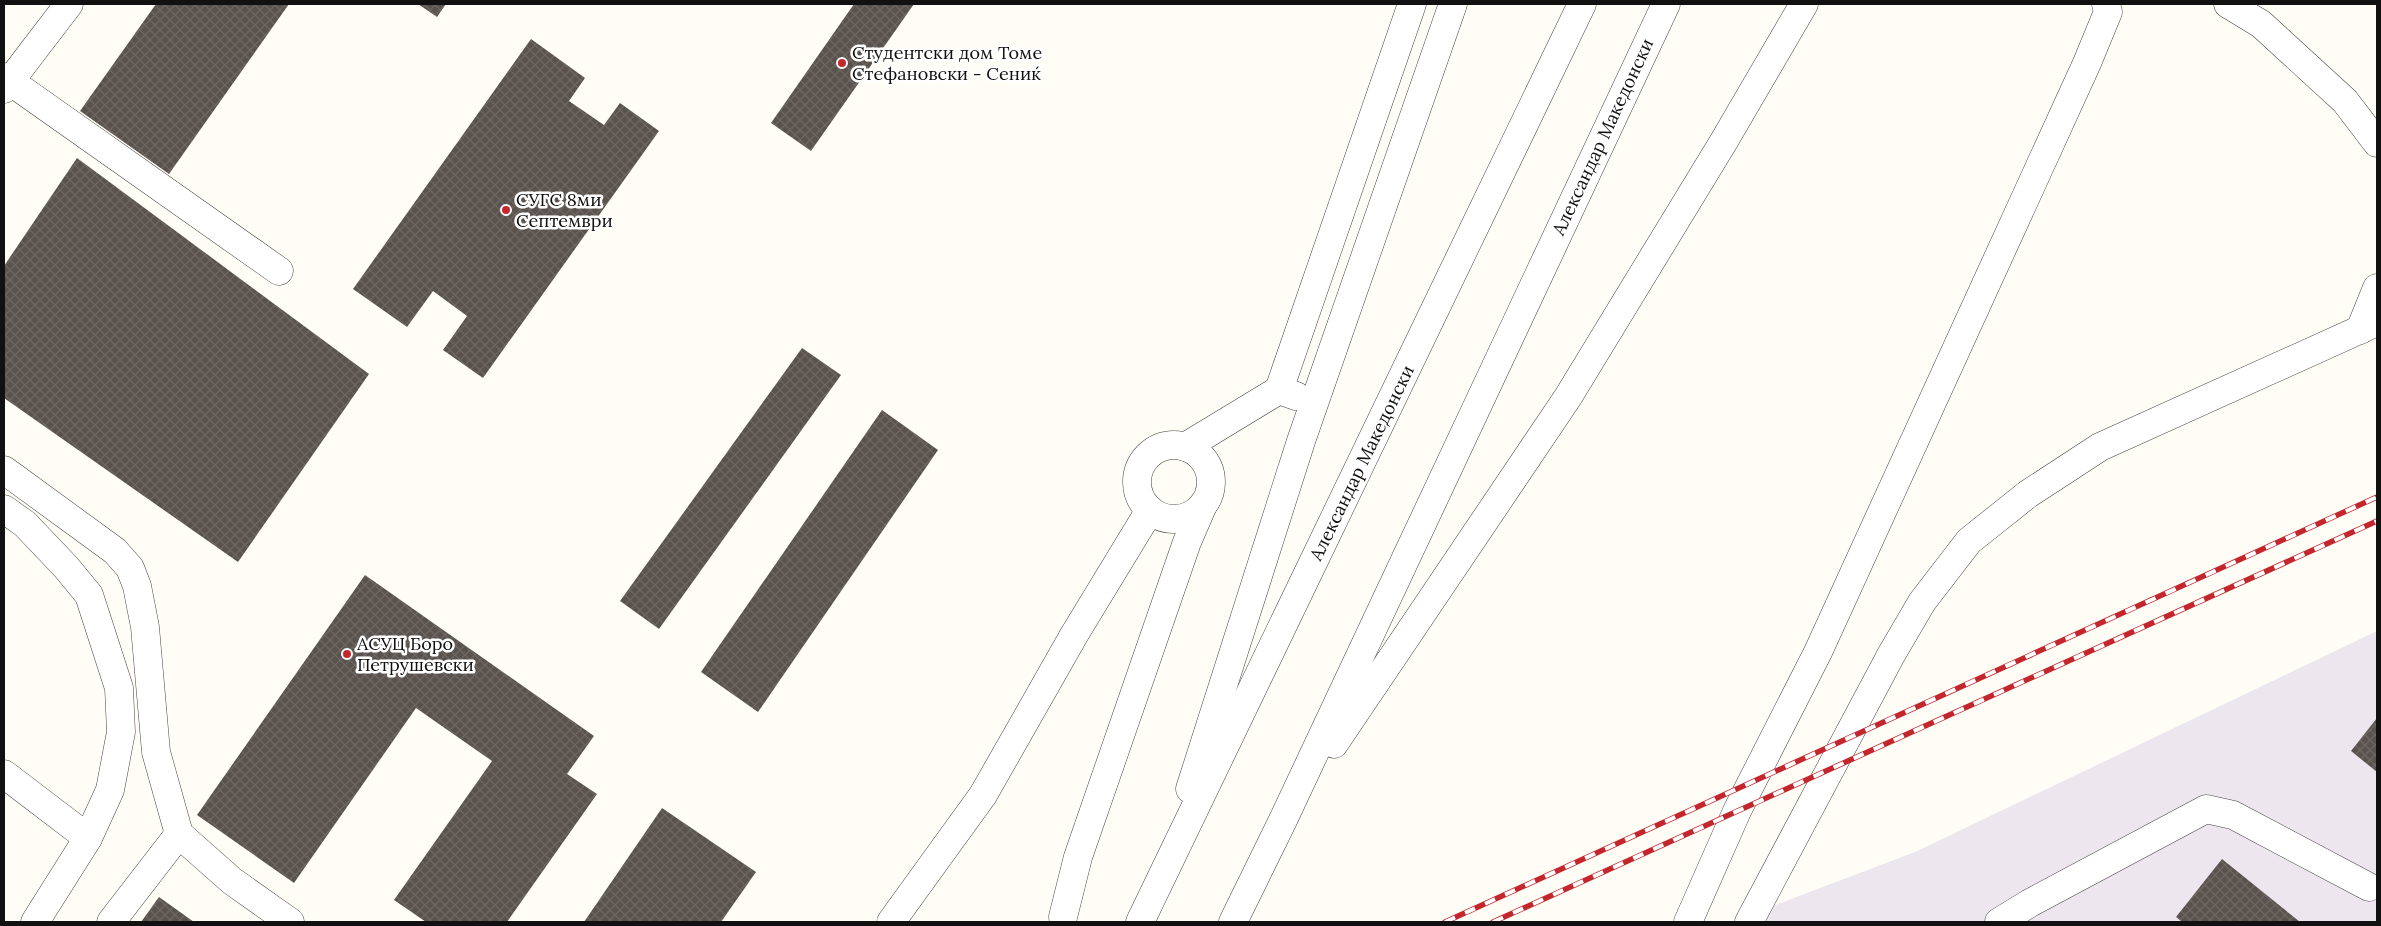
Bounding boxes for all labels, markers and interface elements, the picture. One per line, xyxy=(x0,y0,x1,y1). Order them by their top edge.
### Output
street label: Александар Македонски xyxy=(1546,35,1658,240)
place label: Студентски дом Томе Стефановски - Сениќ xyxy=(852,41,1042,85)
marker: Студентски дом Томе Стефановски - Сениќ xyxy=(836,57,848,69)
place label: СУГС 8ми Септември xyxy=(516,188,613,232)
marker: СУГС 8ми Септември xyxy=(500,204,512,216)
street label: Александар Македонски xyxy=(1304,361,1419,565)
place label: АСУЦ Боро Петрушевски xyxy=(356,632,474,676)
marker: АСУЦ Боро Петрушевски xyxy=(341,648,353,660)

